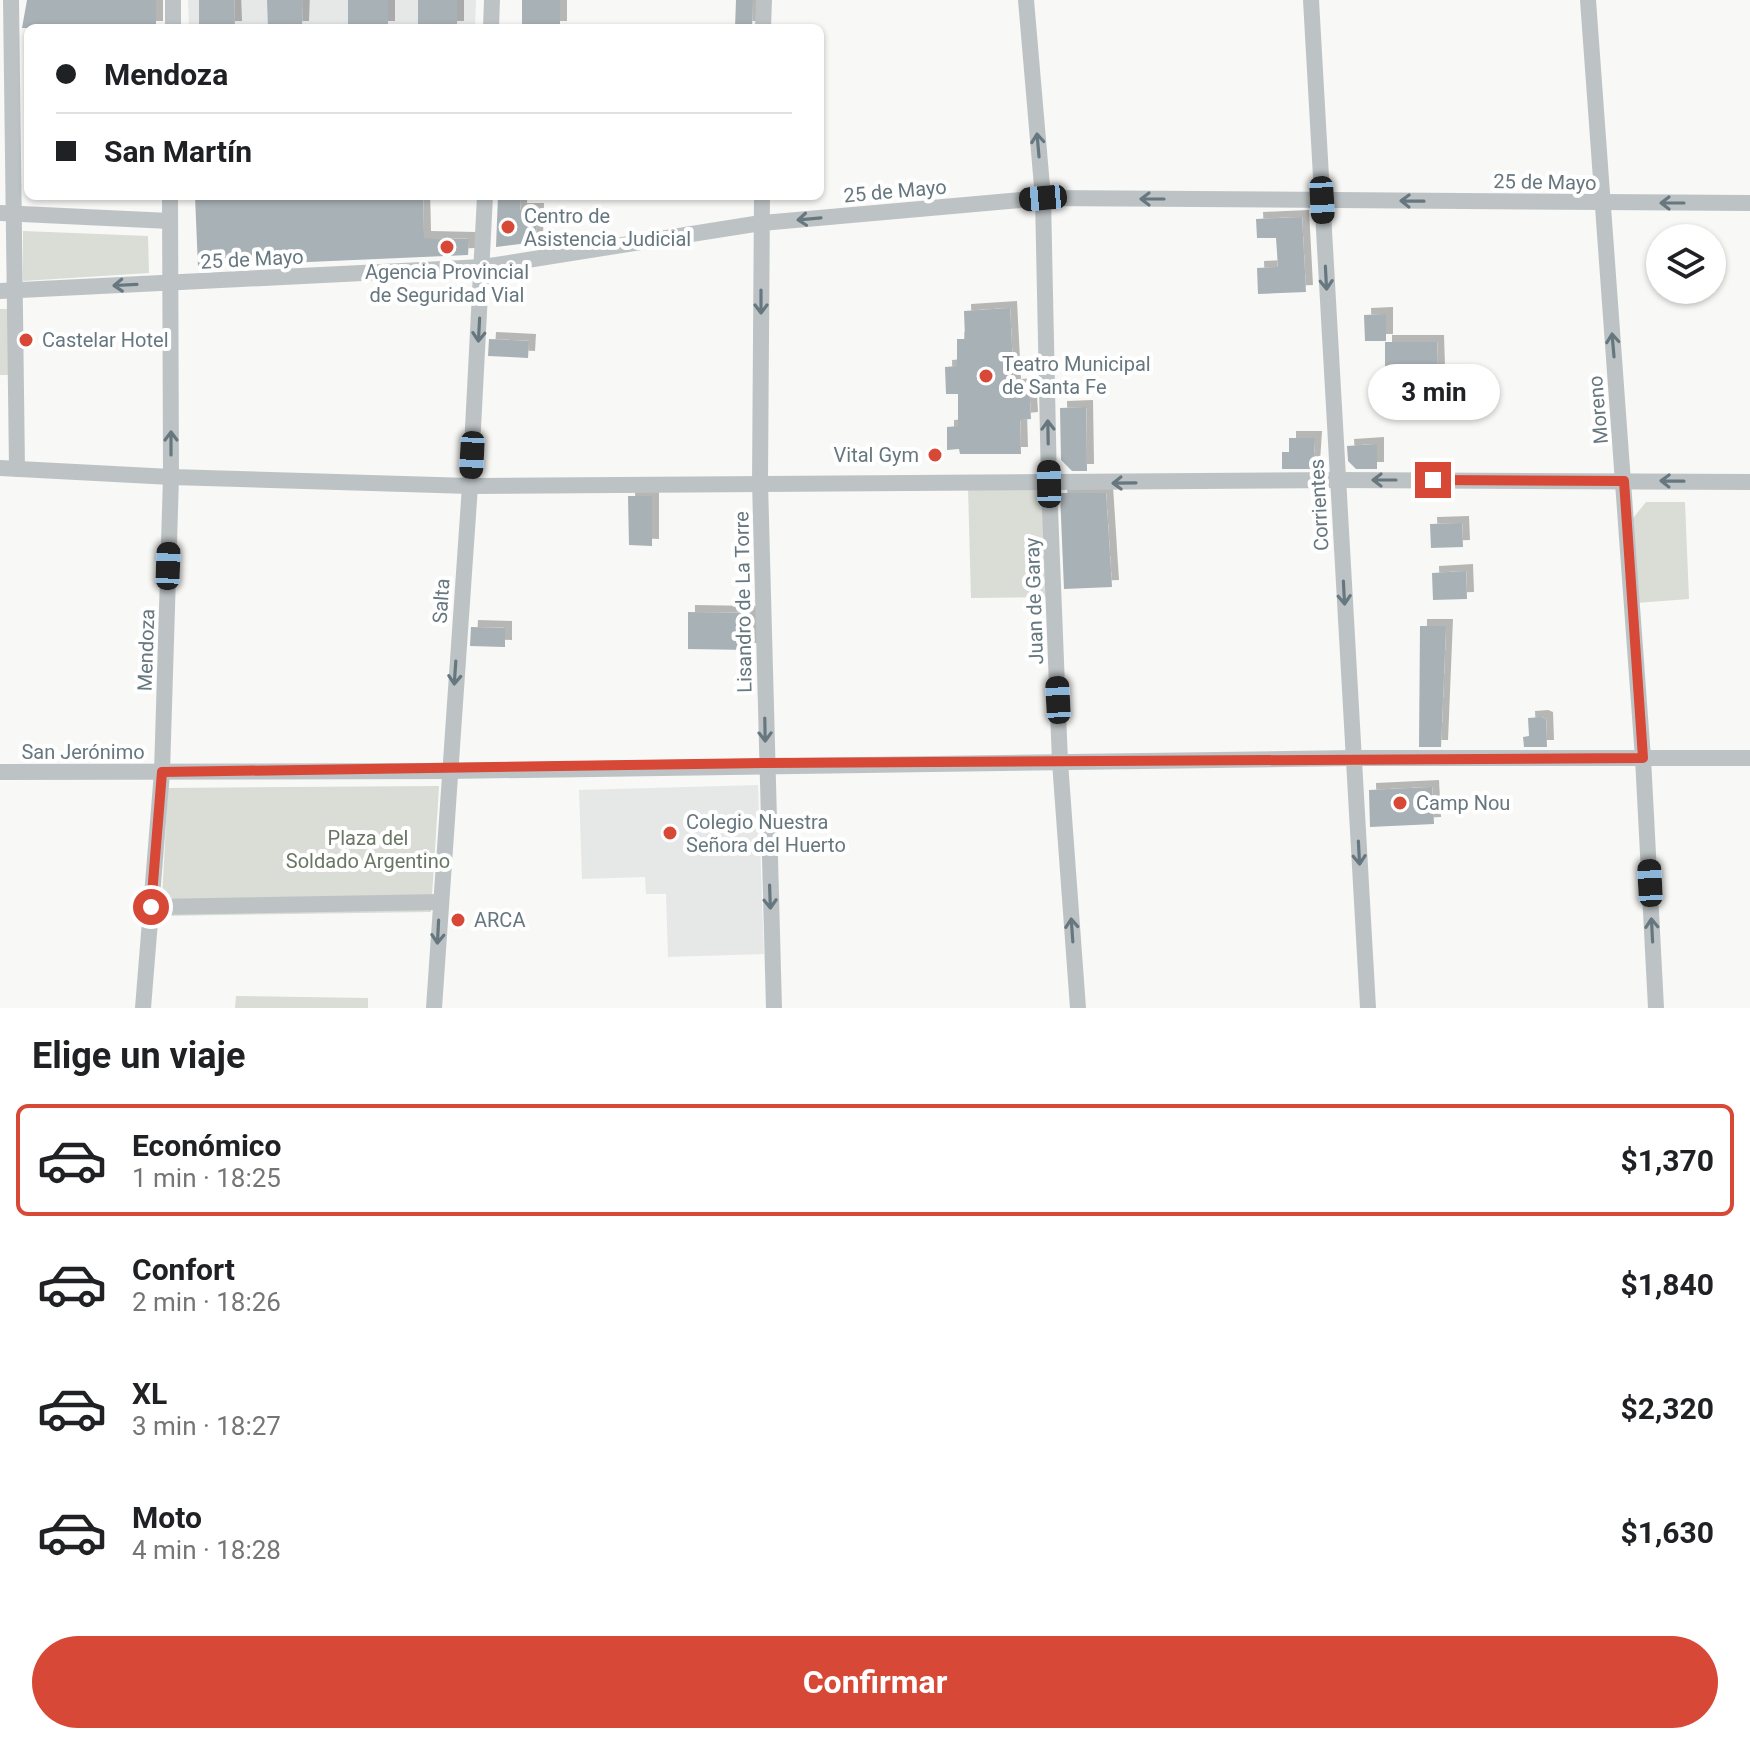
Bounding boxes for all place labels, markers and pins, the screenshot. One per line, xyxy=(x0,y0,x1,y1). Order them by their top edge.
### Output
place label: Centro de Asistencia Judicial xyxy=(524,204,691,251)
marker: Centro de Asistencia Judicial xyxy=(499,218,517,236)
marker: Agencia Provincial de Seguridad Vial xyxy=(438,238,456,256)
place label: Agencia Provincial de Seguridad Vial xyxy=(365,260,529,307)
place label: Castelar Hotel xyxy=(42,328,169,352)
marker: Castelar Hotel xyxy=(17,331,35,349)
place label: Teatro Municipal de Santa Fe xyxy=(1002,352,1151,399)
marker: Teatro Municipal de Santa Fe xyxy=(977,367,995,385)
place label: Vital Gym xyxy=(834,443,919,467)
marker: Vital Gym xyxy=(926,446,944,464)
place label: Camp Nou xyxy=(1416,791,1510,815)
marker: Camp Nou xyxy=(1391,794,1409,812)
place label: Colegio Nuestra Señora del Huerto xyxy=(686,810,846,857)
marker: Colegio Nuestra Señora del Huerto xyxy=(661,824,679,842)
place label: ARCA xyxy=(474,908,525,932)
marker: ARCA xyxy=(449,911,467,929)

